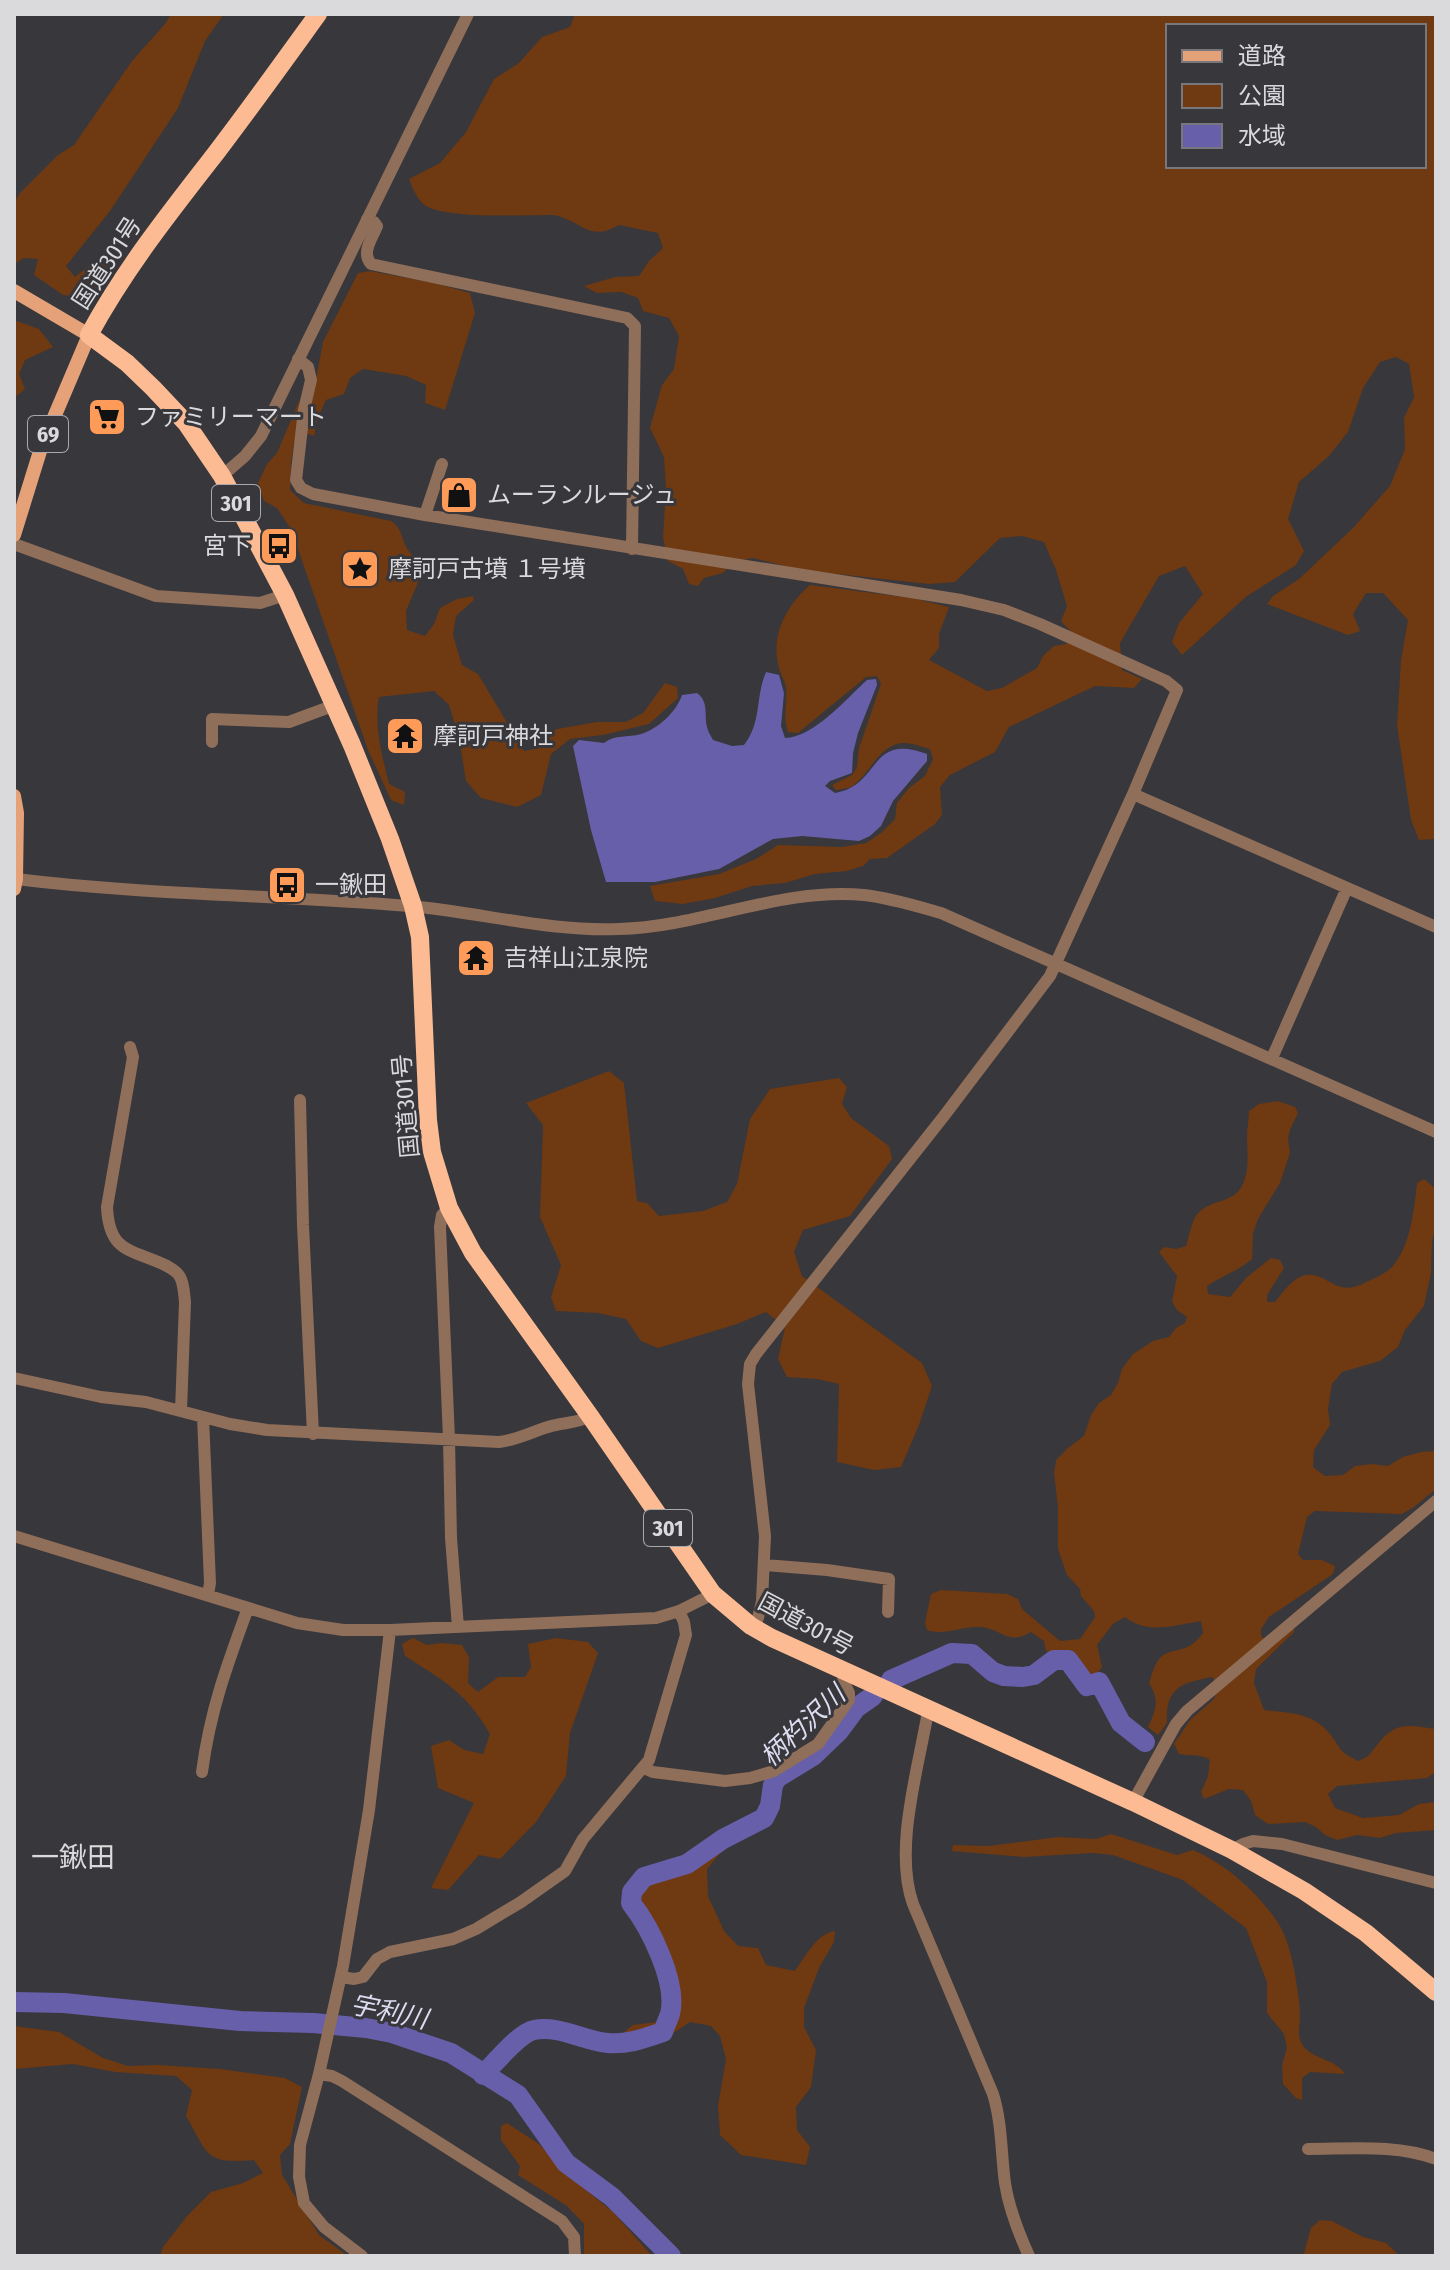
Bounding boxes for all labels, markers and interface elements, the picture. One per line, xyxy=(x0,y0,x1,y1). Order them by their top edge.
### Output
legend xyxy=(1166,24,1426,168)
text: 道路 xyxy=(1238,42,1286,70)
text: 公園 xyxy=(1238,82,1286,110)
text: 水域 xyxy=(1238,122,1286,150)
street label: 国道301号 xyxy=(67,212,147,314)
supermarket icon: ファミリーマート xyxy=(86,396,128,438)
place label: ファミリーマート xyxy=(135,403,327,431)
road number: 69 xyxy=(28,416,68,452)
shop icon: ムーランルージュ xyxy=(438,474,480,516)
place label: ムーランルージュ xyxy=(487,481,677,509)
road number: 301 xyxy=(212,485,260,521)
bus stop icon: 宮下 xyxy=(258,525,300,567)
place label: 宮下 xyxy=(203,532,251,560)
place icon: 摩訶戸古墳 １号墳 xyxy=(339,548,381,590)
place label: 摩訶戸古墳 １号墳 xyxy=(388,555,586,583)
temple icon: 摩訶戸神社 xyxy=(384,715,426,757)
place label: 摩訶戸神社 xyxy=(433,722,553,750)
bus stop icon: 一鍬田 xyxy=(266,864,308,906)
place label: 一鍬田 xyxy=(315,871,387,899)
temple icon: 吉祥山江泉院 xyxy=(455,937,497,979)
place label: 吉祥山江泉院 xyxy=(504,944,648,972)
street label: 国道301号 xyxy=(388,1053,424,1159)
road number: 301 xyxy=(644,1510,692,1546)
street label: 国道301号 xyxy=(753,1587,859,1661)
water label: 柄杓沢川 xyxy=(754,1677,854,1773)
district label: 一鍬田 xyxy=(31,1841,115,1874)
water label: 宇利川 xyxy=(348,1989,433,2036)

